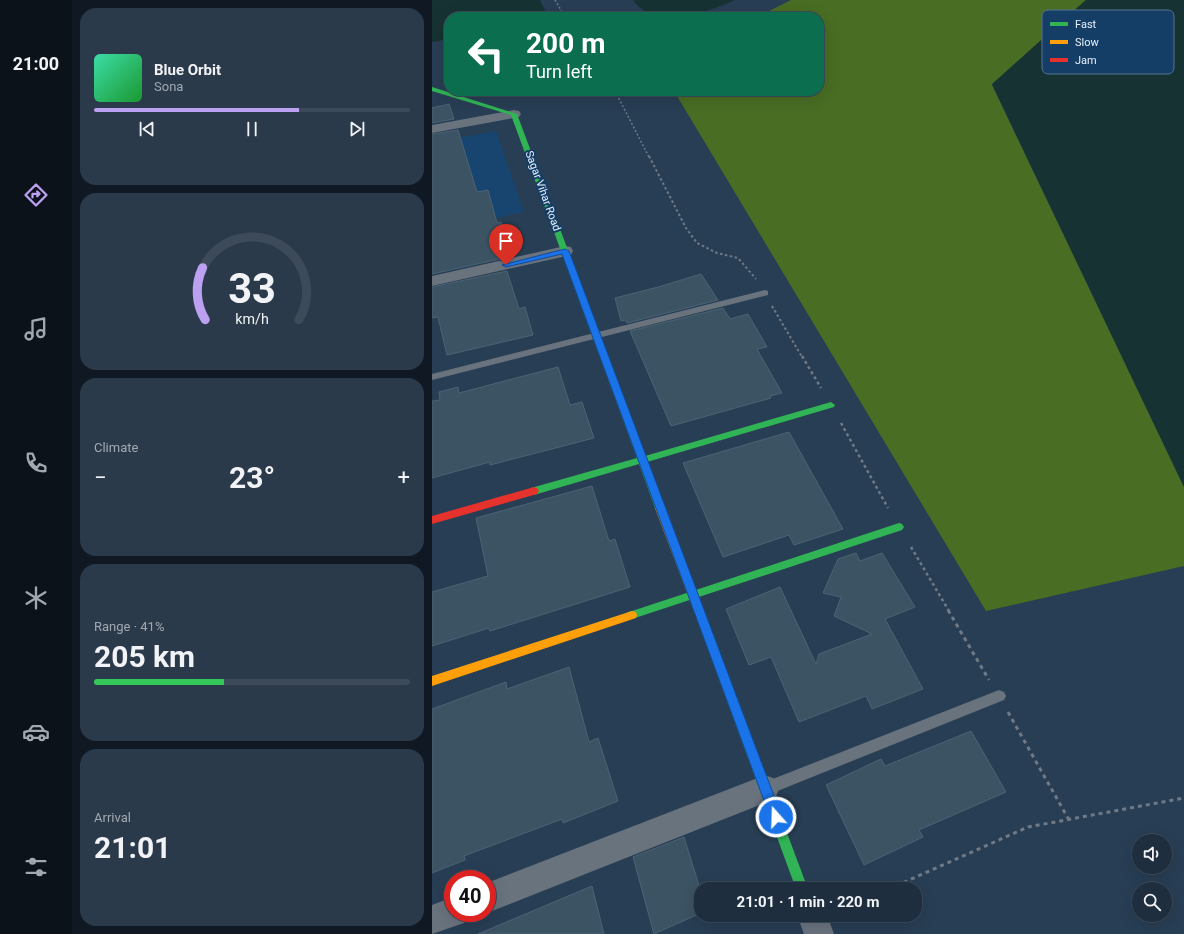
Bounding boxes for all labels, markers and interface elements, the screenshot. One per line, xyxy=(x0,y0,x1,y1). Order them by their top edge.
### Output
legend xyxy=(1042,10,1174,74)
text: Fast xyxy=(1075,18,1097,31)
text: 200 m xyxy=(526,27,605,60)
icon: left xyxy=(460,28,512,80)
text: Slow xyxy=(1075,36,1099,49)
text: 21:00 xyxy=(13,53,59,74)
text: Jam xyxy=(1075,54,1097,67)
text: Blue Orbit xyxy=(154,61,221,79)
text: Turn left xyxy=(526,61,592,82)
text: Sona xyxy=(154,79,183,94)
icon: previous xyxy=(136,118,158,140)
icon: pause xyxy=(241,118,263,140)
icon: next xyxy=(346,118,368,140)
street label: Sagar Vihar Road xyxy=(522,149,564,233)
icon: directions xyxy=(22,181,50,209)
pin xyxy=(489,224,523,265)
icon: arrive xyxy=(495,230,517,252)
text: 33 xyxy=(228,264,276,313)
text: km/h xyxy=(235,310,269,326)
icon: music xyxy=(22,315,50,343)
text: Climate xyxy=(94,440,138,455)
icon: phone xyxy=(22,449,50,477)
text: 23° xyxy=(229,460,275,495)
text: − xyxy=(94,465,107,490)
text: + xyxy=(398,465,410,490)
icon: climate xyxy=(22,584,50,612)
text: Range · 41% xyxy=(94,619,164,634)
text: 205 km xyxy=(94,639,195,674)
icon: car xyxy=(22,718,50,746)
position arrow xyxy=(755,796,797,838)
text: Arrival xyxy=(94,810,131,825)
text: 21:01 xyxy=(94,830,171,865)
map controls xyxy=(1132,834,1172,922)
button: sound xyxy=(1132,834,1172,874)
icon: filters xyxy=(22,853,50,881)
speed limit sign: 40 xyxy=(444,870,496,922)
button: search xyxy=(1132,882,1172,922)
text: 21:01 · 1 min · 220 m xyxy=(737,893,879,911)

